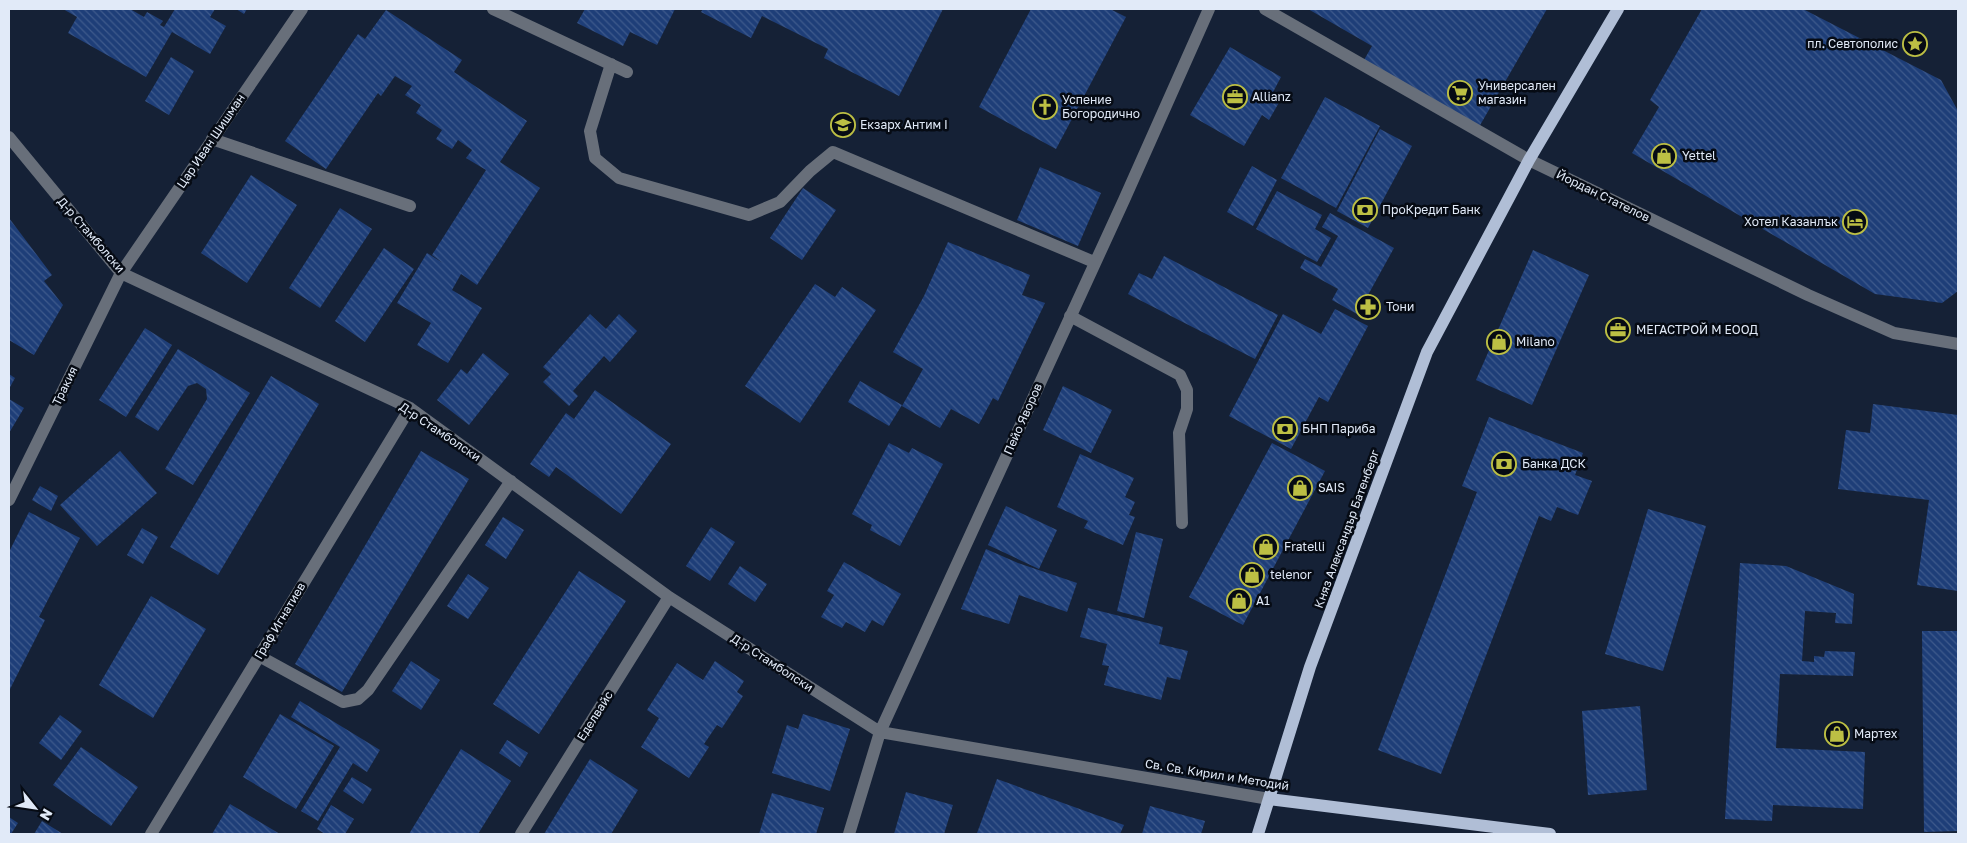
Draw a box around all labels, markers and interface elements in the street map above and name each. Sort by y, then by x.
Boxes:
place icon: пл. Севтополис [1902,31,1928,57]
place label: пл. Севтополис [1807,36,1898,51]
place label: Универсален магазин [1478,78,1556,107]
supermarket icon: Универсален магазин [1447,80,1473,106]
office icon: Allianz [1222,84,1248,110]
place label: Allianz [1252,89,1291,104]
street label: Цар Иван Шишман [173,91,248,191]
place label: Успение Богородично [1062,92,1140,121]
church icon: Успение Богородично [1032,94,1058,120]
school or university icon: Екзарх Антим I [830,112,856,138]
place label: Екзарх Антим I [860,117,948,132]
shop icon: Yettel [1651,143,1677,169]
place label: Yettel [1682,148,1716,163]
street label: Йордан Стателов [1554,166,1653,225]
street label: Д-р Стамболски [55,194,128,275]
bank icon: ПроКредит Банк [1352,197,1378,223]
place label: ПроКредит Банк [1382,202,1481,217]
hotel icon: Хотел Казанлък [1842,209,1868,235]
place label: Хотел Казанлък [1744,214,1838,229]
pharmacy icon: Тони [1355,294,1381,320]
place label: Тони [1386,299,1414,314]
office icon: МЕГАСТРОЙ М ЕООД [1605,317,1631,343]
place label: МЕГАСТРОЙ М ЕООД [1636,322,1758,337]
shop icon: Milano [1486,329,1512,355]
place label: Milano [1516,334,1555,349]
street label: Тракия [49,364,80,408]
street label: Пейо Яворов [1000,380,1045,457]
street label: Д-р Стамболски [397,399,484,464]
bank icon: БНП Париба [1272,416,1298,442]
place label: БНП Париба [1302,421,1376,436]
street label: Княз Александър Батенберг [1311,447,1382,610]
bank icon: Банка ДСК [1491,451,1517,477]
place label: Банка ДСК [1522,456,1586,471]
shop icon: SAIS [1287,475,1313,501]
place label: SAIS [1318,480,1345,495]
shop icon: Fratelli [1253,534,1279,560]
place label: Fratelli [1284,539,1325,554]
shop icon: telenor [1239,562,1265,588]
place label: telenor [1270,567,1312,582]
street label: Граф Игнатиев [251,579,309,662]
shop icon: A1 [1226,588,1252,614]
place label: A1 [1256,593,1270,608]
street label: Д-р Стамболски [728,630,816,695]
street label: Еделвайс [573,688,616,743]
shop icon: Мартех [1824,721,1850,747]
place label: Мартех [1854,726,1898,741]
street label: Св. Св. Кирил и Методий [1144,756,1290,793]
north arrow [10,783,60,833]
text: N [37,806,57,824]

